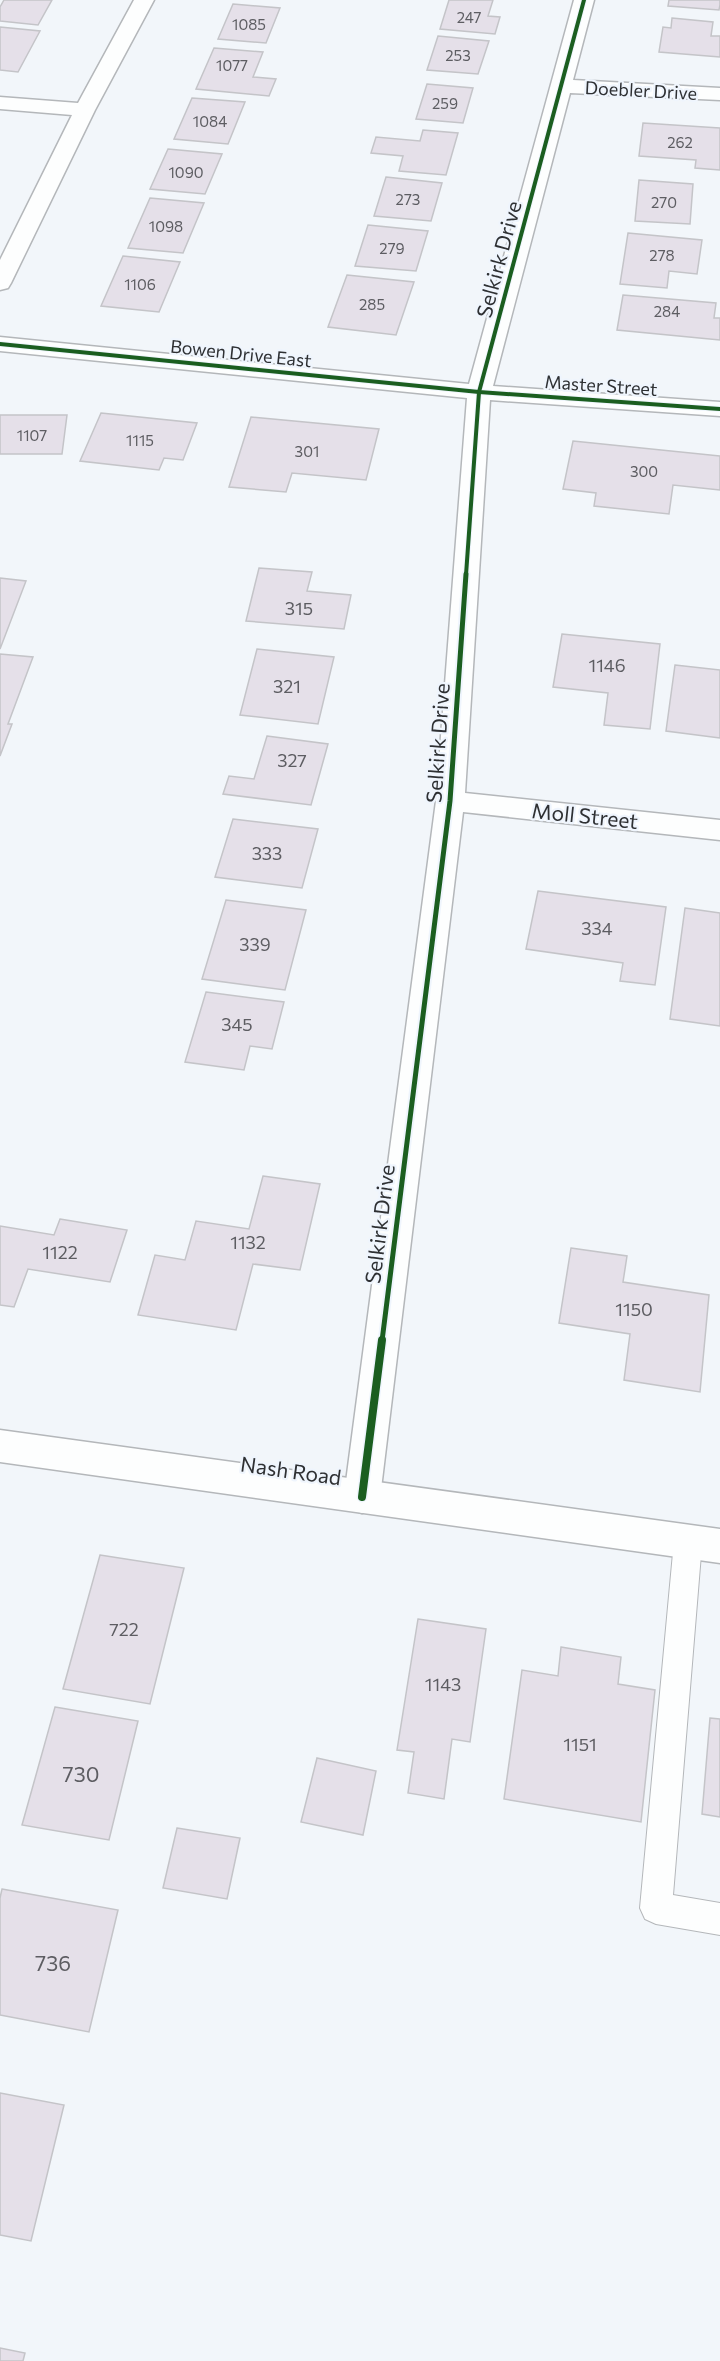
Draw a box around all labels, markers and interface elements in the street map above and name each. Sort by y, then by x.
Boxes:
house number: 247 [457,8,481,26]
house number: 1085 [232,15,266,33]
house number: 253 [445,46,471,64]
house number: 1077 [216,56,248,74]
street label: Doebler Drive [584,76,698,104]
house number: 259 [432,94,458,112]
house number: 1084 [193,112,227,130]
house number: 262 [667,133,693,151]
house number: 1090 [168,163,204,181]
house number: 273 [396,190,420,208]
house number: 270 [651,193,677,211]
street label: Selkirk Drive [470,198,526,320]
house number: 1098 [149,217,183,235]
house number: 279 [379,239,405,257]
house number: 278 [649,246,675,264]
house number: 1106 [124,275,156,293]
house number: 285 [359,295,385,313]
house number: 284 [654,302,680,320]
street label: Bowen Drive East [169,335,313,371]
street label: Master Street [544,370,658,400]
house number: 1107 [17,426,47,444]
house number: 1115 [126,431,154,449]
house number: 301 [295,442,319,460]
house number: 300 [630,462,658,480]
house number: 315 [285,597,313,619]
house number: 1146 [588,654,626,676]
house number: 321 [273,675,301,697]
street label: Selkirk Drive [420,682,454,804]
house number: 327 [277,749,307,771]
street label: Moll Street [531,797,639,833]
house number: 333 [252,842,282,864]
house number: 334 [581,917,613,939]
house number: 339 [239,933,271,955]
house number: 345 [221,1013,253,1035]
street label: Selkirk Drive [359,1163,399,1285]
house number: 1132 [230,1231,266,1253]
house number: 1122 [42,1241,78,1263]
house number: 1150 [615,1298,653,1320]
street label: Nash Road [239,1451,343,1489]
house number: 722 [109,1618,139,1640]
house number: 1143 [425,1673,461,1695]
house number: 1151 [563,1733,597,1755]
house number: 730 [63,1761,99,1786]
house number: 736 [35,1950,71,1975]

